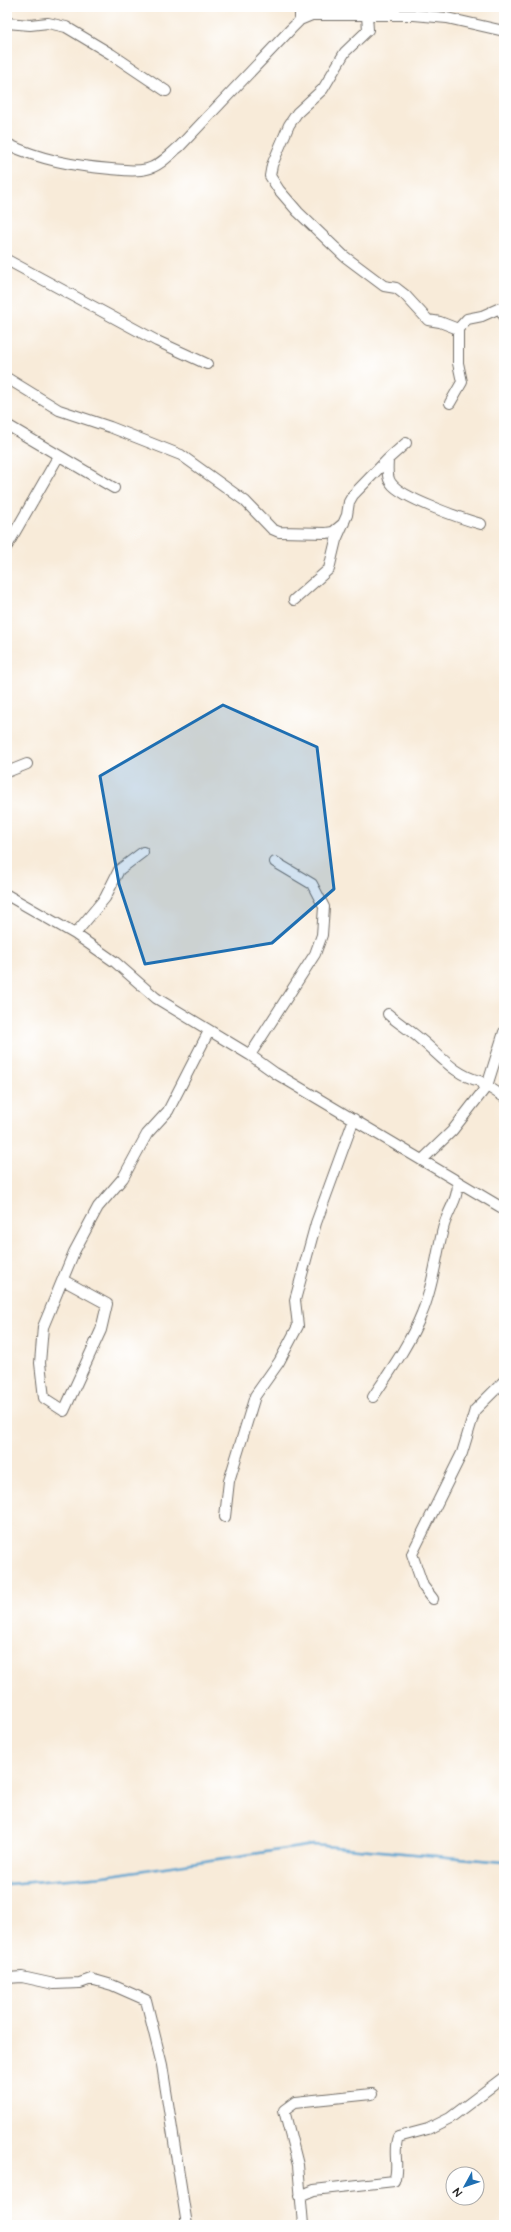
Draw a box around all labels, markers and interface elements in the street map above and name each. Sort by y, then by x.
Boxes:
north arrow [445,2166,485,2206]
text: N [450,2185,466,2200]

